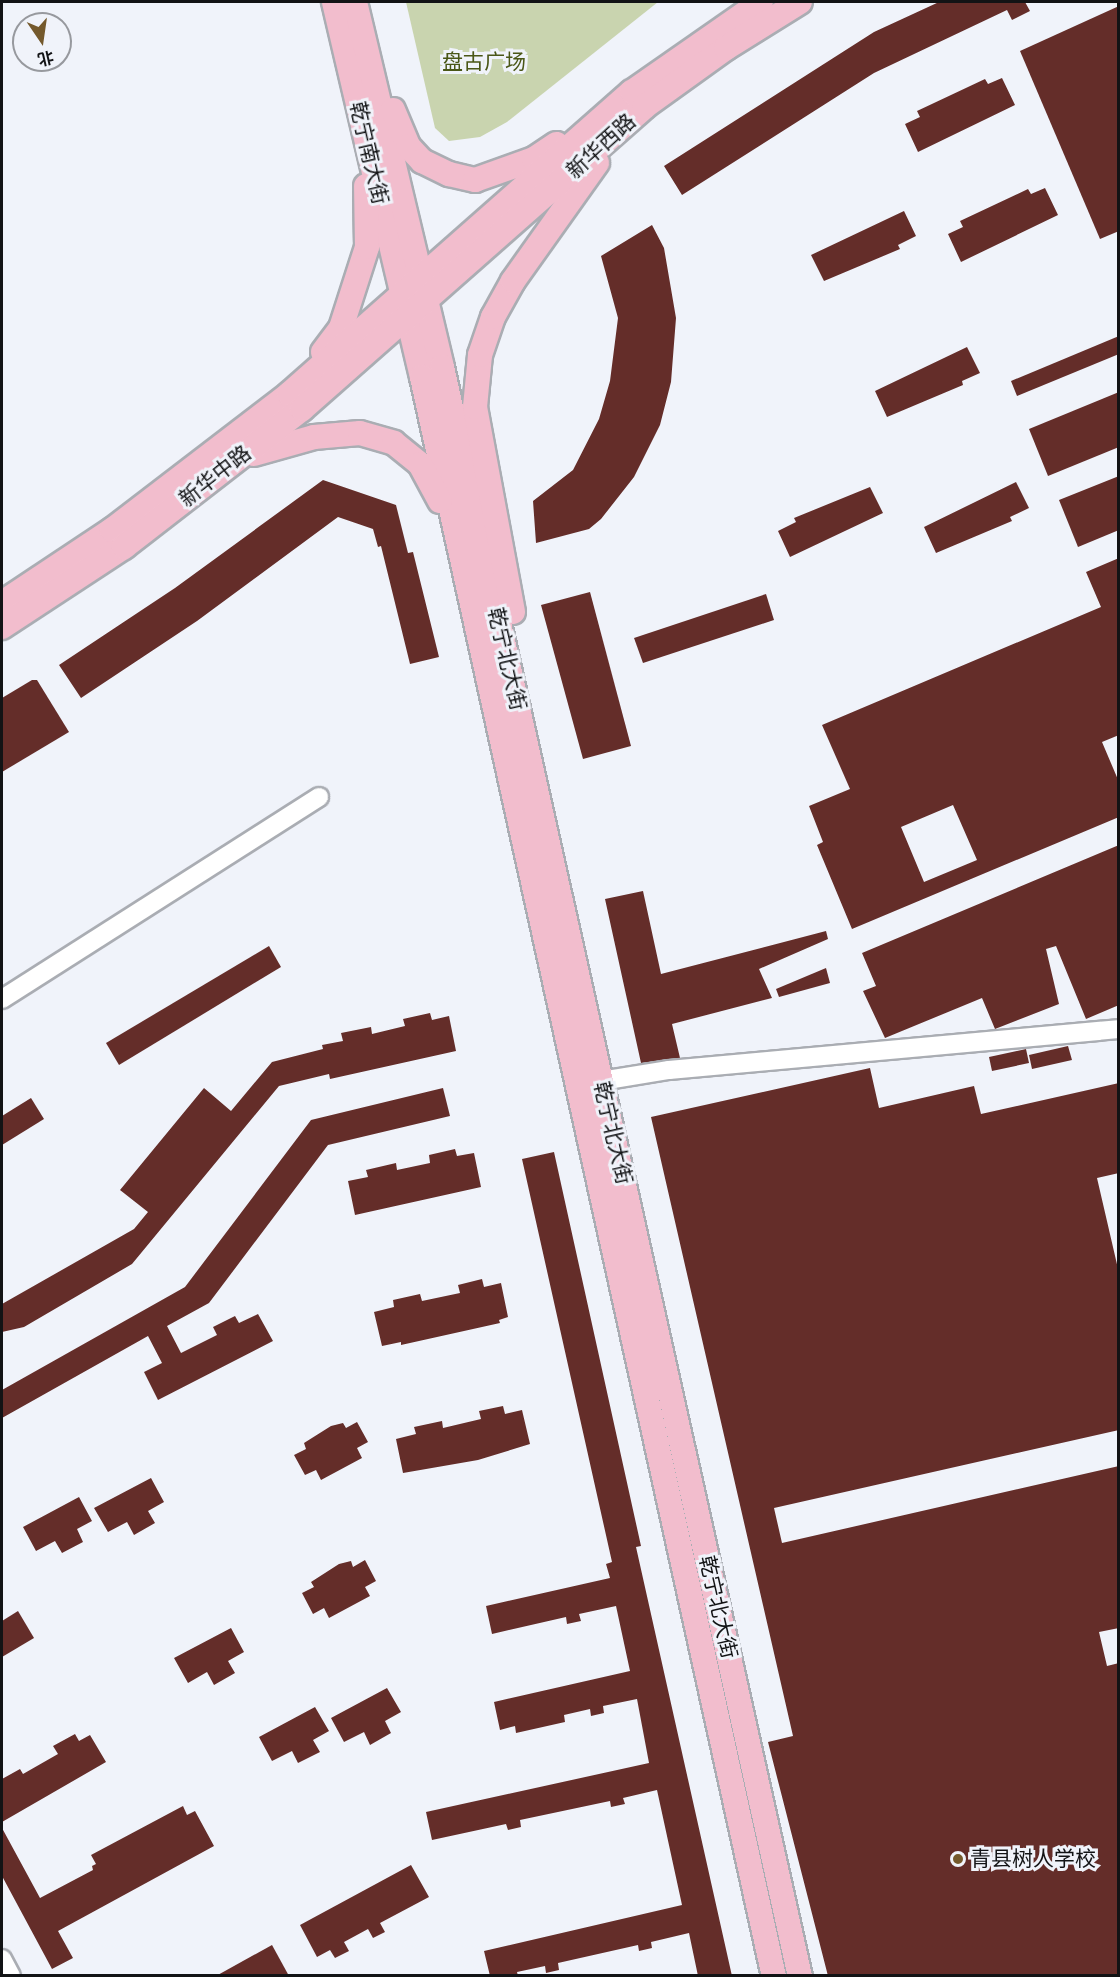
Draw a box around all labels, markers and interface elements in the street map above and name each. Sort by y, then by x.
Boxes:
north arrow [12,12,72,72]
text: 北 [36,47,56,69]
park label: 盘古广场 [442,49,526,75]
street label: 乾宁南大街 [345,99,393,207]
street label: 新华西路 [561,109,641,183]
street label: 新华中路 [174,440,256,512]
street label: 乾宁北大街 [483,605,531,713]
street label: 乾宁北大街 [589,1079,637,1187]
street label: 乾宁北大街 [694,1553,742,1661]
place label: 青县树人学校 [970,1846,1096,1872]
marker: 青县树人学校 [951,1852,965,1866]

